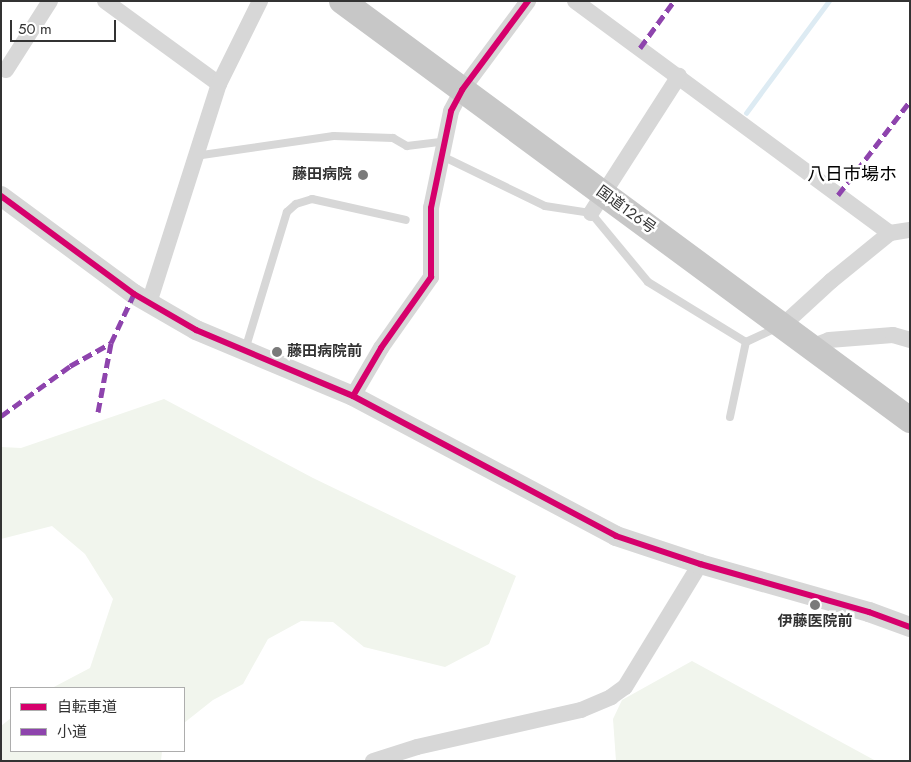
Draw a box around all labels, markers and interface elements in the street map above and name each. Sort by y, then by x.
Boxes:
scale bar [12,10,119,42]
text: 50 m [18,18,52,40]
district label: 八日市場ホ [807,163,897,185]
place label: 藤田病院 [292,166,352,184]
marker: 藤田病院 [356,168,370,182]
street label: 国道126号 [593,182,659,238]
place label: 藤田病院前 [287,343,362,361]
marker: 藤田病院前 [271,346,283,358]
marker: 伊藤医院前 [809,599,821,611]
place label: 伊藤医院前 [778,613,852,631]
legend [10,687,185,752]
text: 自転車道 [57,696,117,718]
text: 小道 [57,721,87,743]

